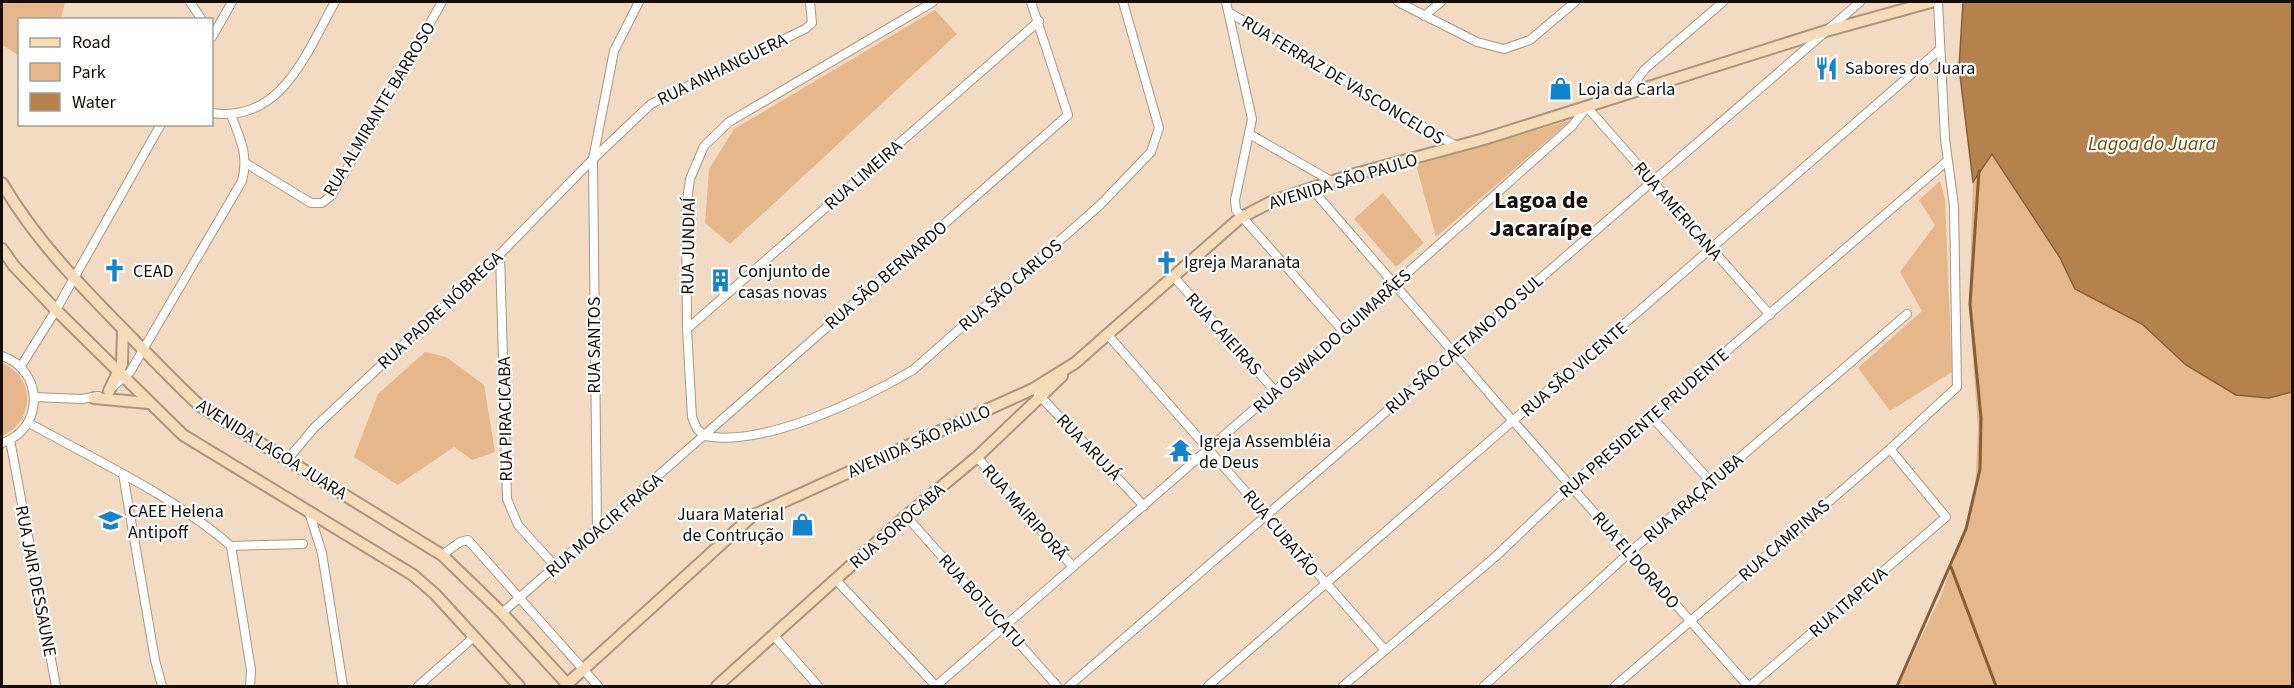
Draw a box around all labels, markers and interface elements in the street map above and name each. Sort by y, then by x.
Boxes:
street label: RUA FERRAZ DE VASCONCELOS [1237,10,1449,151]
street label: RUA ALMIRANTE BARROSO [317,17,442,201]
legend [18,18,213,126]
street label: RUA ANHANGUERA [653,27,792,112]
text: Road [72,30,111,55]
restaurant icon: Sabores do Juara [1814,55,1840,81]
place label: Sabores do Juara [1845,56,1975,81]
text: Park [72,60,106,85]
shop icon: Loja da Carla [1547,76,1573,102]
place label: Loja da Carla [1578,77,1675,102]
text: Water [72,90,116,115]
water label: Lagoa do Juara [2088,130,2216,158]
street label: RUA LIMEIRA [819,134,908,216]
street label: AVENIDA SÃO PAULO [1266,147,1421,216]
street label: RUA AMERICANA [1628,156,1728,266]
district label: Lagoa de Jacaraípe [1490,183,1592,246]
street label: RUA JUNDIAÍ [675,196,702,295]
street label: RUA SÃO BERNARDO [820,215,953,336]
street label: RUA SÃO CARLOS [953,233,1068,337]
street label: RUA PADRE NÓBREGA [372,245,509,375]
church icon: Igreja Maranata [1153,249,1179,275]
place label: Igreja Maranata [1184,250,1300,275]
church icon: CEAD [102,258,128,284]
place label: CEAD [133,259,174,284]
place label: Conjunto de casas novas [738,259,830,305]
street label: RUA OSWALDO GUIMARÃES [1248,263,1417,419]
building icon: Conjunto de casas novas [707,268,733,294]
street label: RUA SÃO CAETANO DO SUL [1380,269,1549,420]
street label: RUA CAIEIRAS [1180,288,1268,381]
street label: RUA SANTOS [582,297,607,393]
street label: RUA SÃO VICENTE [1515,316,1633,423]
street label: RUA PRESIDENTE PRUDENTE [1554,343,1735,504]
street label: RUA PIRACICABA [492,356,519,482]
street label: AVENIDA LAGOA JUARA [192,393,352,506]
street label: AVENIDA SÃO PAULO [844,399,995,484]
street label: RUA ARUJÁ [1050,408,1127,486]
place label: Igreja Assembléia de Deus [1199,429,1331,475]
temple icon: Igreja Assembléia de Deus [1168,438,1194,464]
street label: RUA ARAÇATUBA [1638,448,1749,549]
street label: RUA MAIRIPORÃ [976,459,1073,566]
street label: RUA MOACIR FRAGA [540,467,668,583]
street label: RUA SOROCABA [844,478,951,575]
street label: RUA CUBATÃO [1237,485,1324,582]
street label: RUA CAMPINAS [1733,494,1836,587]
place label: CAEE Helena Antipoff [128,499,224,545]
place label: Juara Material de Contrução [677,502,784,548]
street label: RUA JAIR DESSAUNE [9,503,62,659]
street label: RUA EL'DORADO [1586,506,1685,615]
school or university icon: CAEE Helena Antipoff [97,508,123,534]
shop icon: Juara Material de Contrução [789,511,815,537]
street label: RUA BOTUCATU [933,549,1031,654]
street label: RUA ITAPEVA [1804,561,1893,644]

